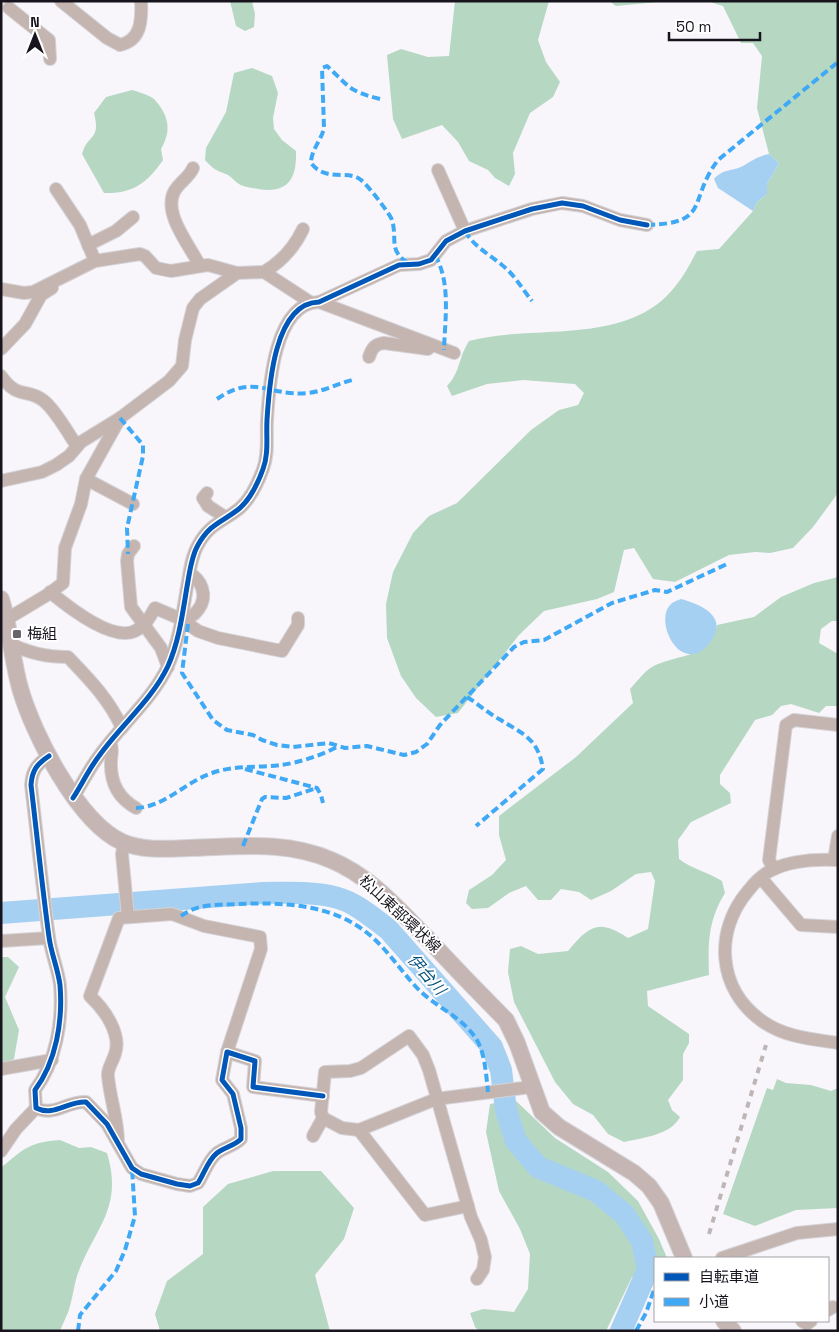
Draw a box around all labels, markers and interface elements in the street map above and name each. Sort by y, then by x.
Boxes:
north arrow [10,10,60,60]
scale bar [669,10,760,42]
text: N [30,13,40,31]
text: 50 m [676,17,711,36]
place label: 梅組 [27,624,57,643]
marker: 梅組 [11,628,23,640]
street label: 松山東部環状線 [355,871,445,956]
water label: 伊台川 [403,949,452,1001]
legend [654,1257,829,1322]
text: 自転車道 [699,1267,759,1286]
text: 小道 [699,1292,729,1311]

